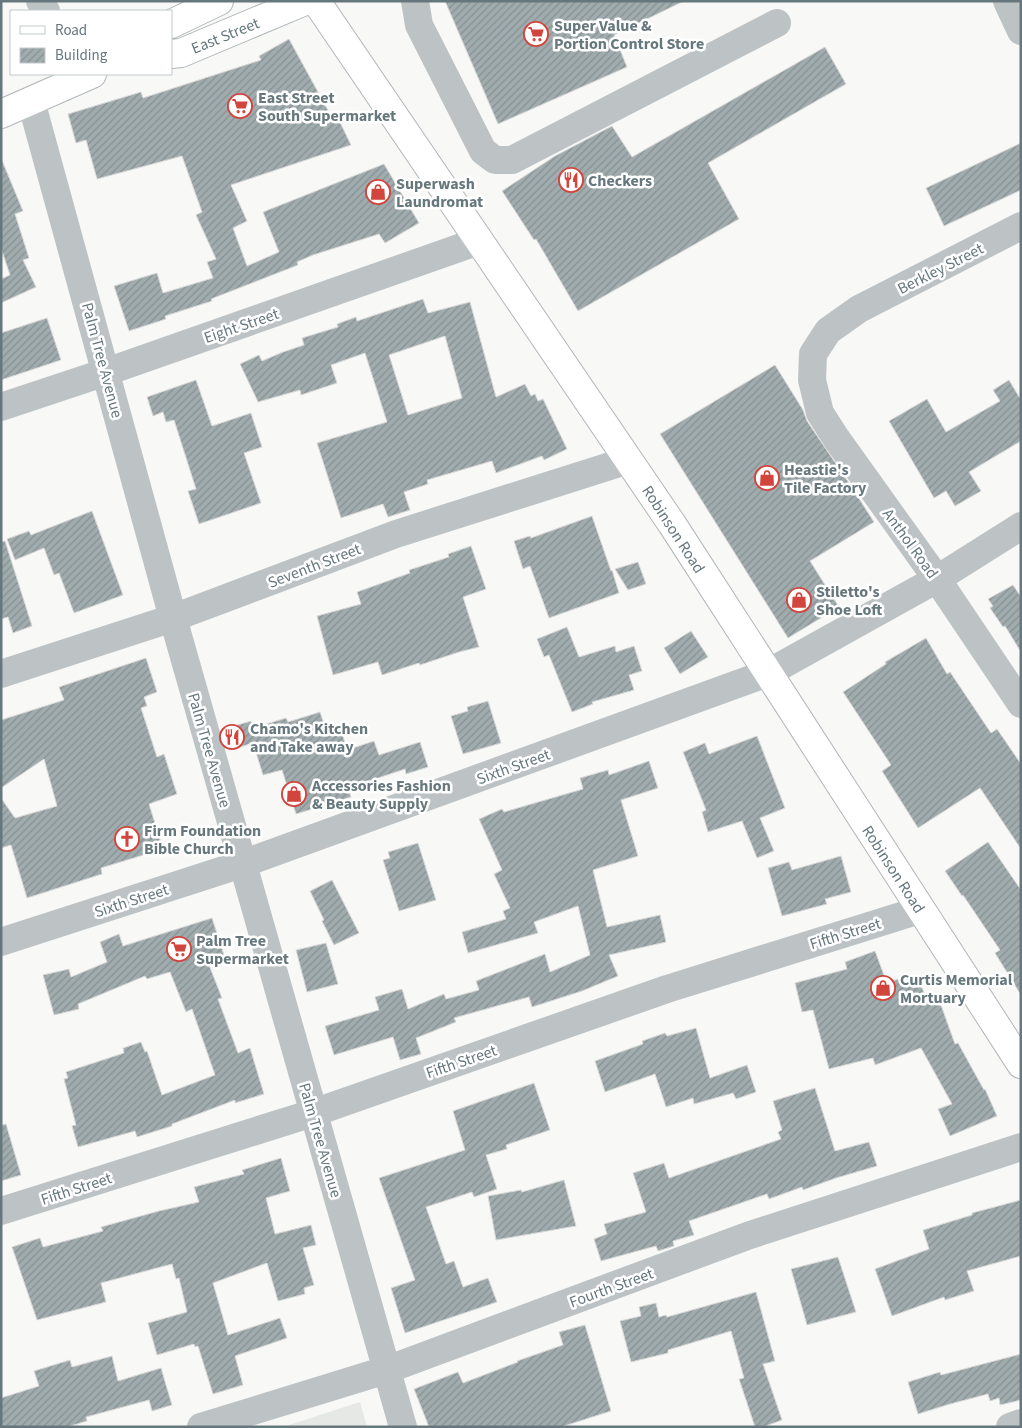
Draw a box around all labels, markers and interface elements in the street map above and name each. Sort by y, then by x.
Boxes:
legend [10,10,172,75]
street label: East Street [188,12,263,60]
place label: Super Value & Portion Control Store [554,15,704,55]
text: Road [55,20,87,41]
supermarket icon: Super Value & Portion Control Store [523,21,549,47]
text: Building [55,45,108,66]
place label: East Street South Supermarket [258,87,396,127]
supermarket icon: East Street South Supermarket [227,93,253,119]
restaurant icon: Checkers [558,167,584,193]
place label: Checkers [588,170,652,192]
place label: Superwash Laundromat [396,173,483,213]
shop icon: Superwash Laundromat [365,179,391,205]
street label: Berkley Street [894,238,988,300]
street label: Palm Tree Avenue [76,300,128,420]
street label: Eight Street [201,303,282,349]
place label: Heastie's Tile Factory [784,459,867,499]
shop icon: Heastie's Tile Factory [754,465,780,491]
street label: Robinson Road [636,481,710,578]
street label: Anthol Road [877,504,943,583]
street label: Seventh Street [265,538,365,594]
place label: Stiletto's Shoe Loft [816,581,882,621]
shop icon: Stiletto's Shoe Loft [786,587,812,613]
street label: Palm Tree Avenue [182,690,236,810]
place label: Chamo's Kitchen and Take away [250,718,368,758]
restaurant icon: Chamo's Kitchen and Take away [219,724,245,750]
street label: Sixth Street [474,743,554,790]
place label: Accessories Fashion & Beauty Supply [311,775,451,815]
shop icon: Accessories Fashion & Beauty Supply [281,781,307,807]
place label: Firm Foundation Bible Church [144,820,261,860]
street label: Robinson Road [856,821,930,918]
church icon: Firm Foundation Bible Church [114,826,140,852]
street label: Sixth Street [91,878,172,923]
street label: Fifth Street [807,913,884,955]
place label: Palm Tree Supermarket [196,930,289,970]
supermarket icon: Palm Tree Supermarket [166,936,192,962]
place label: Curtis Memorial Mortuary [900,969,1013,1009]
shop icon: Curtis Memorial Mortuary [870,975,896,1001]
street label: Fifth Street [423,1039,500,1084]
street label: Palm Tree Avenue [293,1080,347,1200]
street label: Fifth Street [38,1167,115,1211]
street label: Fourth Street [566,1262,657,1313]

